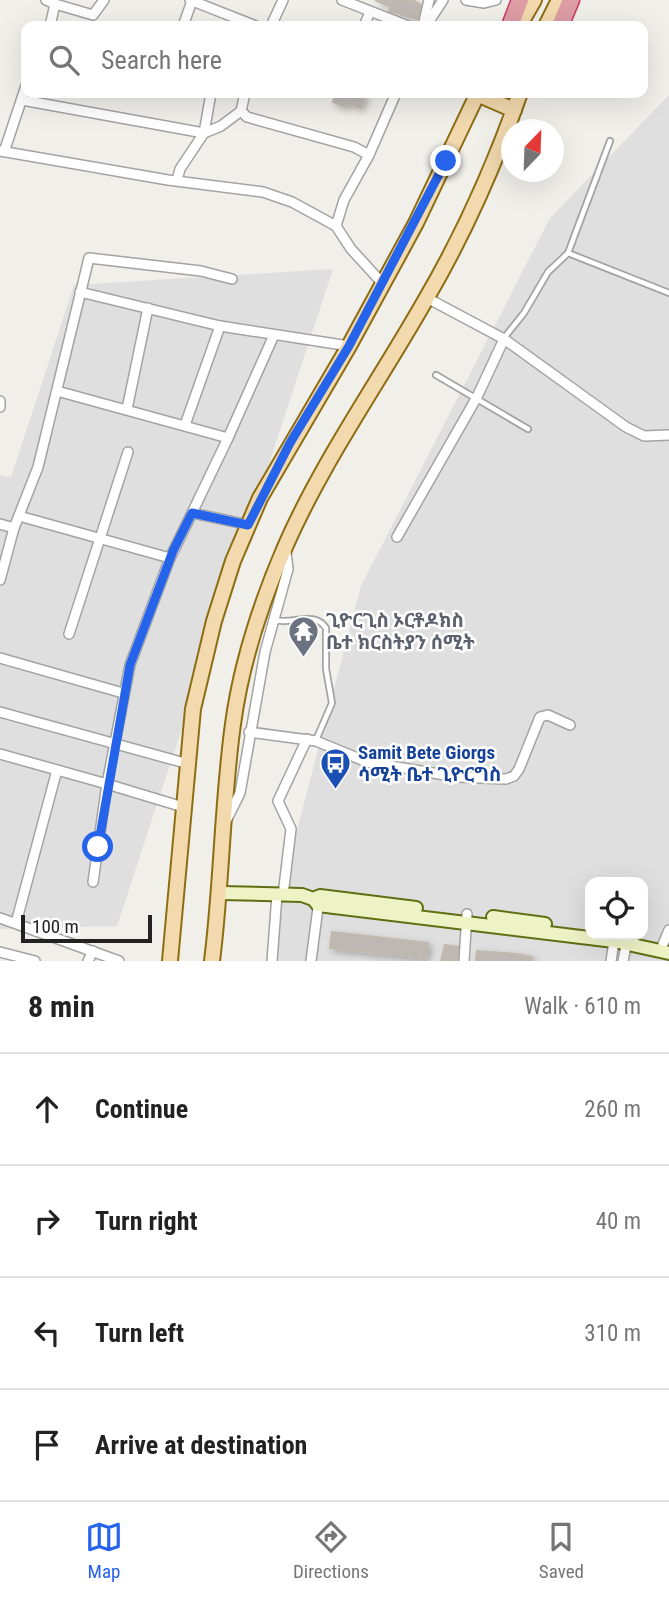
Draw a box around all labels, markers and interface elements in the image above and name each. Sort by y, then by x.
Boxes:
search box [21,21,648,98]
icon: search [45,41,83,79]
text: Search here [101,45,222,75]
north arrow [501,119,564,182]
route end [430,145,461,176]
place label: ጊዮርጊስ ኦርቶዶክስ ቤተ ክርስትያን ሰሚት [326,609,475,654]
temple icon: ጊዮርጊስ ኦርቶዶክስ ቤተ ክርስትያን ሰሚት [286,614,320,658]
place label: Samit Bete Giorgs ሳሚት ቤተ ጊዮርግስ [358,741,501,786]
bus stop icon: Samit Bete Giorgs ሳሚት ቤተ ጊዮርግስ [318,746,352,790]
route start [82,831,113,862]
map controls [585,877,648,940]
button: locate [585,877,648,940]
scale bar [21,912,152,944]
text: 100 m [32,915,79,938]
text: 8 min [28,989,95,1024]
text: Walk · 610 m [524,993,641,1020]
icon: ahead [28,1090,66,1128]
text: Continue [95,1094,188,1124]
text: 260 m [584,1096,641,1123]
icon: right [28,1202,66,1240]
text: Turn right [95,1206,197,1236]
text: 40 m [596,1208,641,1235]
icon: left [28,1314,66,1352]
text: Turn left [95,1318,184,1348]
text: 310 m [584,1320,641,1347]
icon: arrive [28,1426,66,1464]
text: Arrive at destination [95,1430,307,1460]
tab: Map [85,1518,123,1583]
tab: Directions [293,1518,369,1583]
tab: Saved [539,1518,584,1583]

